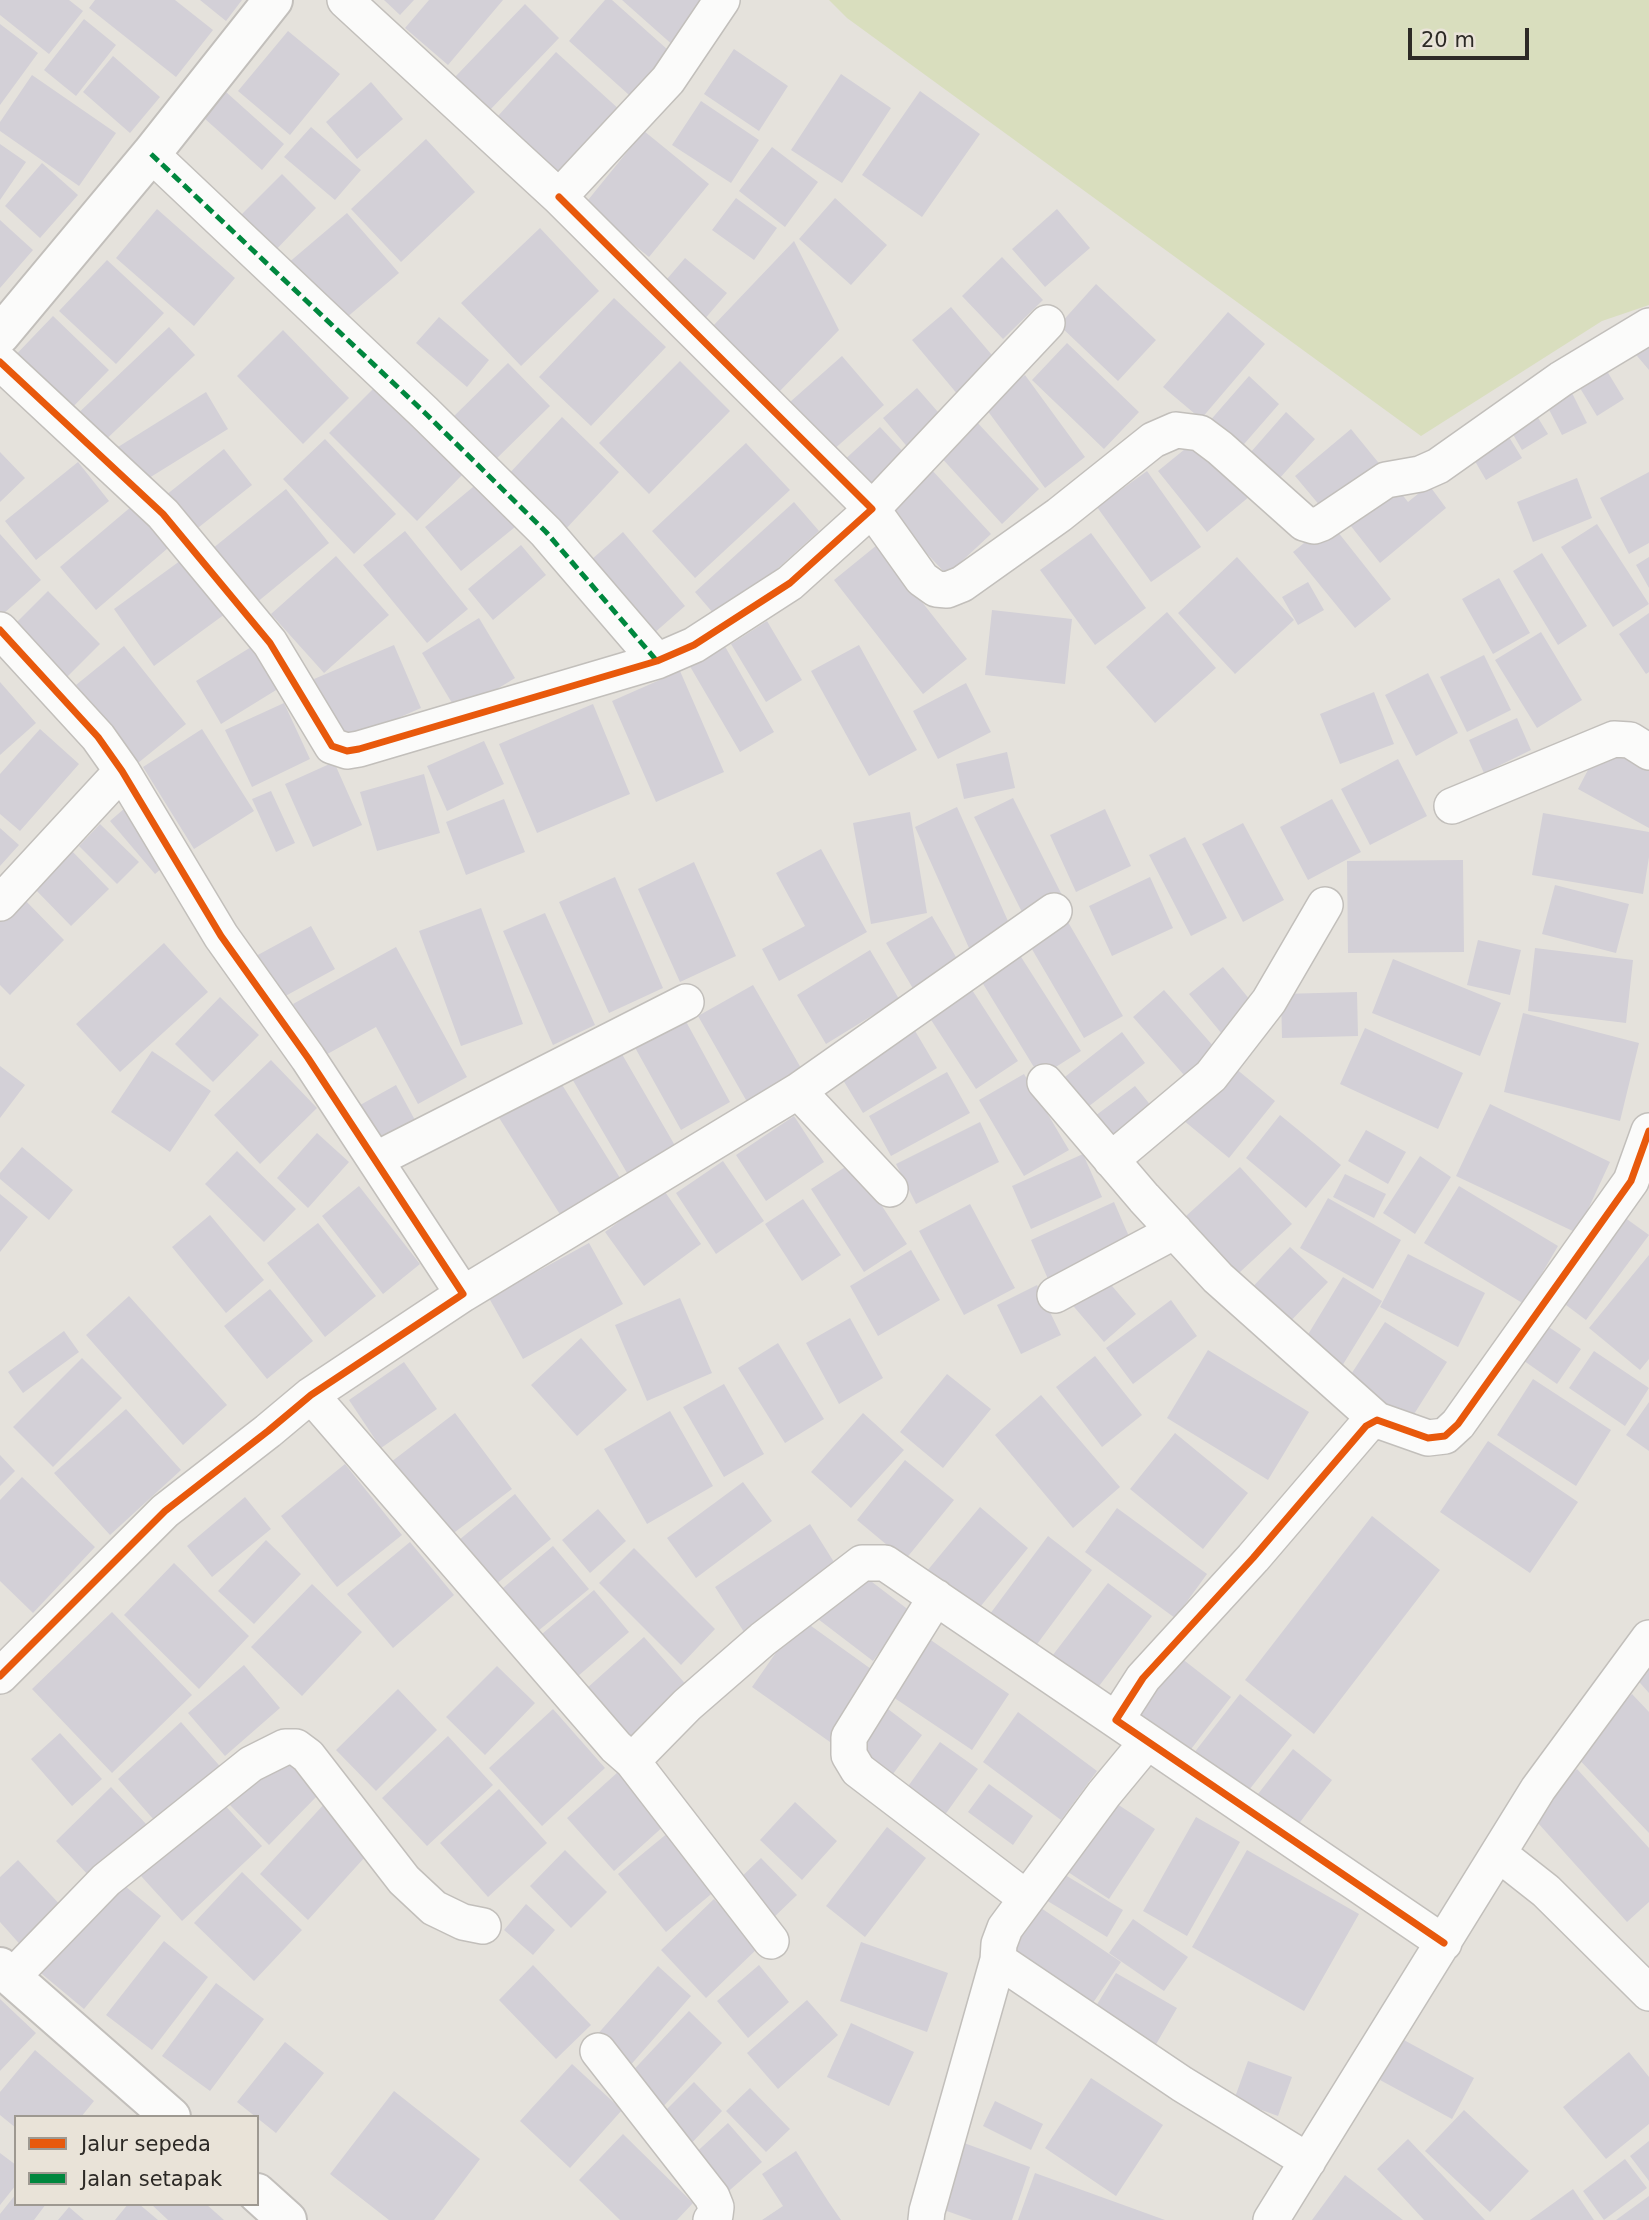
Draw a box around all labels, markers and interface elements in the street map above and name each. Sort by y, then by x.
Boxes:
scale bar [1411,14,1532,58]
text: 20 m [1421,28,1475,52]
legend [14,2115,259,2206]
text: Jalur sepeda [81,2132,211,2156]
text: Jalan setapak [81,2167,222,2191]

